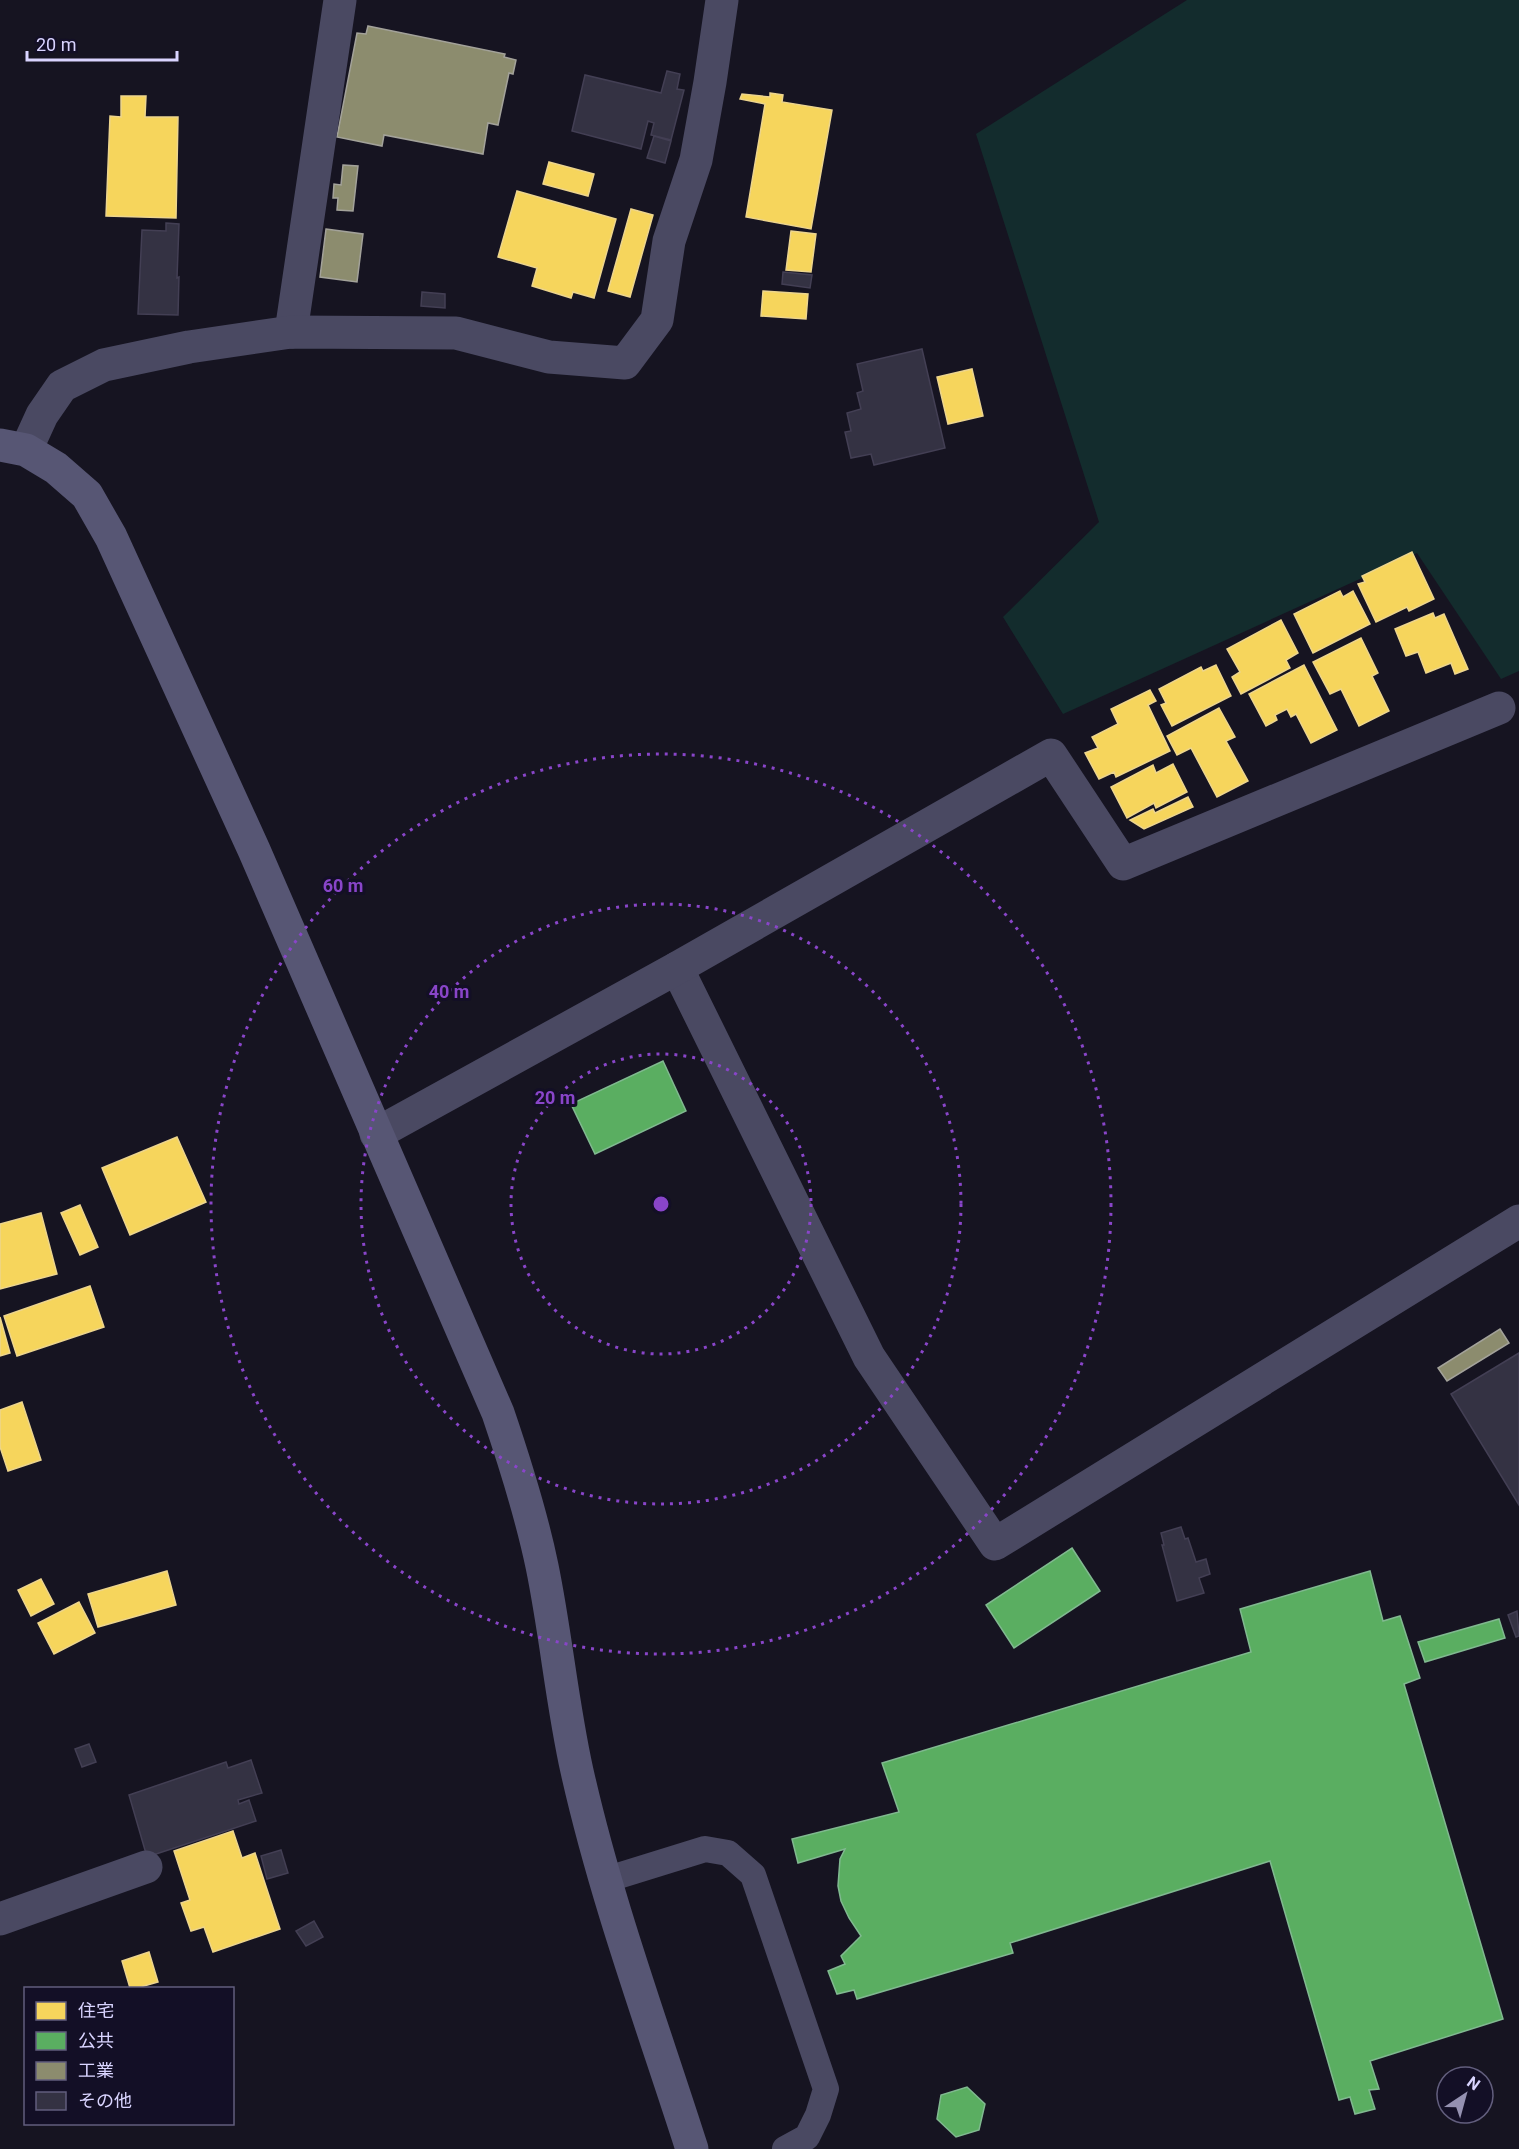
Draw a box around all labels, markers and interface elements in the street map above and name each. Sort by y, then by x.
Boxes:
scale bar [27,24,177,62]
text: 20 m [36,34,76,55]
text: 60 m [323,875,363,896]
text: 40 m [429,981,469,1002]
text: 20 m [535,1087,575,1108]
centre of rings [651,1194,671,1214]
legend [24,1987,234,2125]
text: 住宅 [78,2000,114,2021]
text: 公共 [78,2030,114,2051]
text: 工業 [78,2060,114,2081]
north arrow [1435,2065,1495,2125]
text: N [1463,2072,1484,2094]
text: その他 [78,2090,132,2111]

